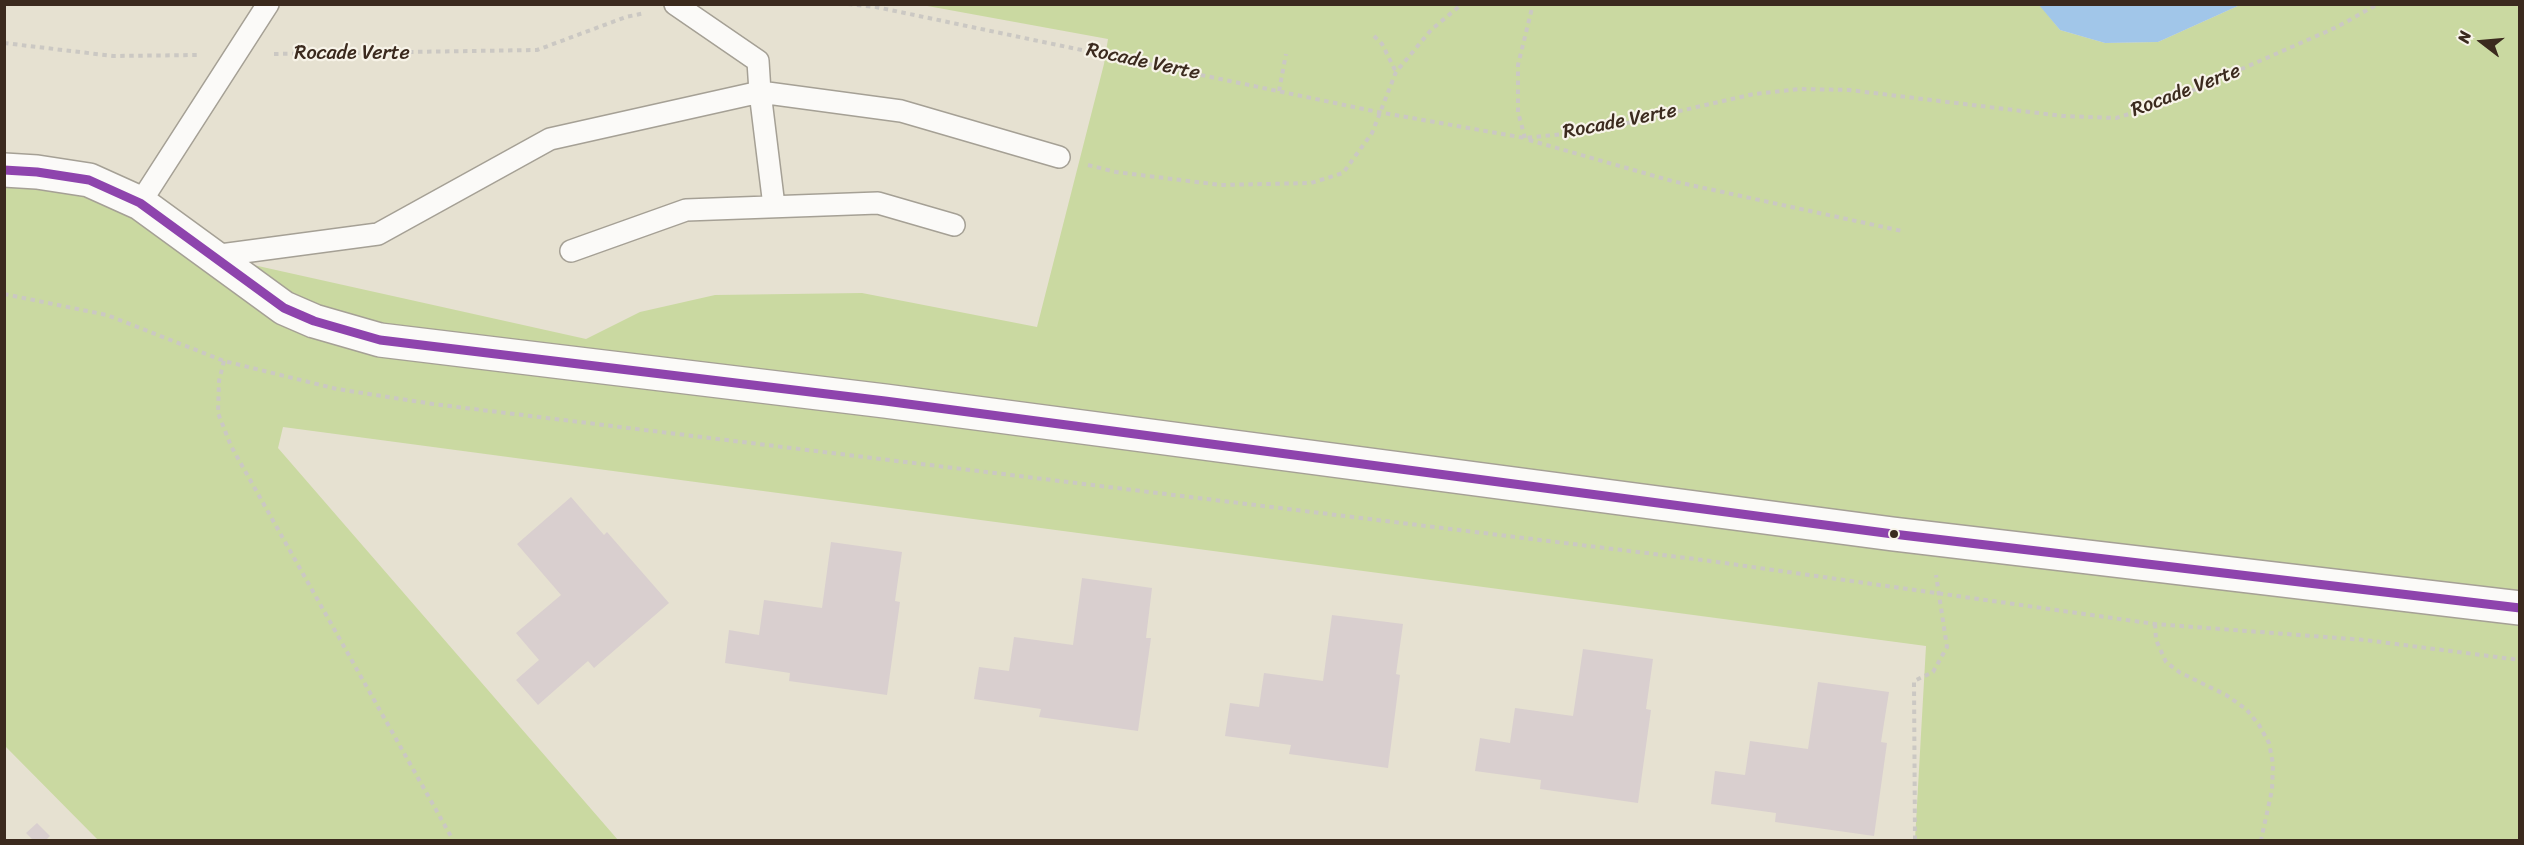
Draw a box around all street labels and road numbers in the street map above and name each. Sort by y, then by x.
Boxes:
street label: Rocade Verte [1084,38,1202,86]
street label: Rocade Verte [294,42,410,66]
street label: Rocade Verte [2128,59,2244,123]
street label: Rocade Verte [1561,99,1679,145]

